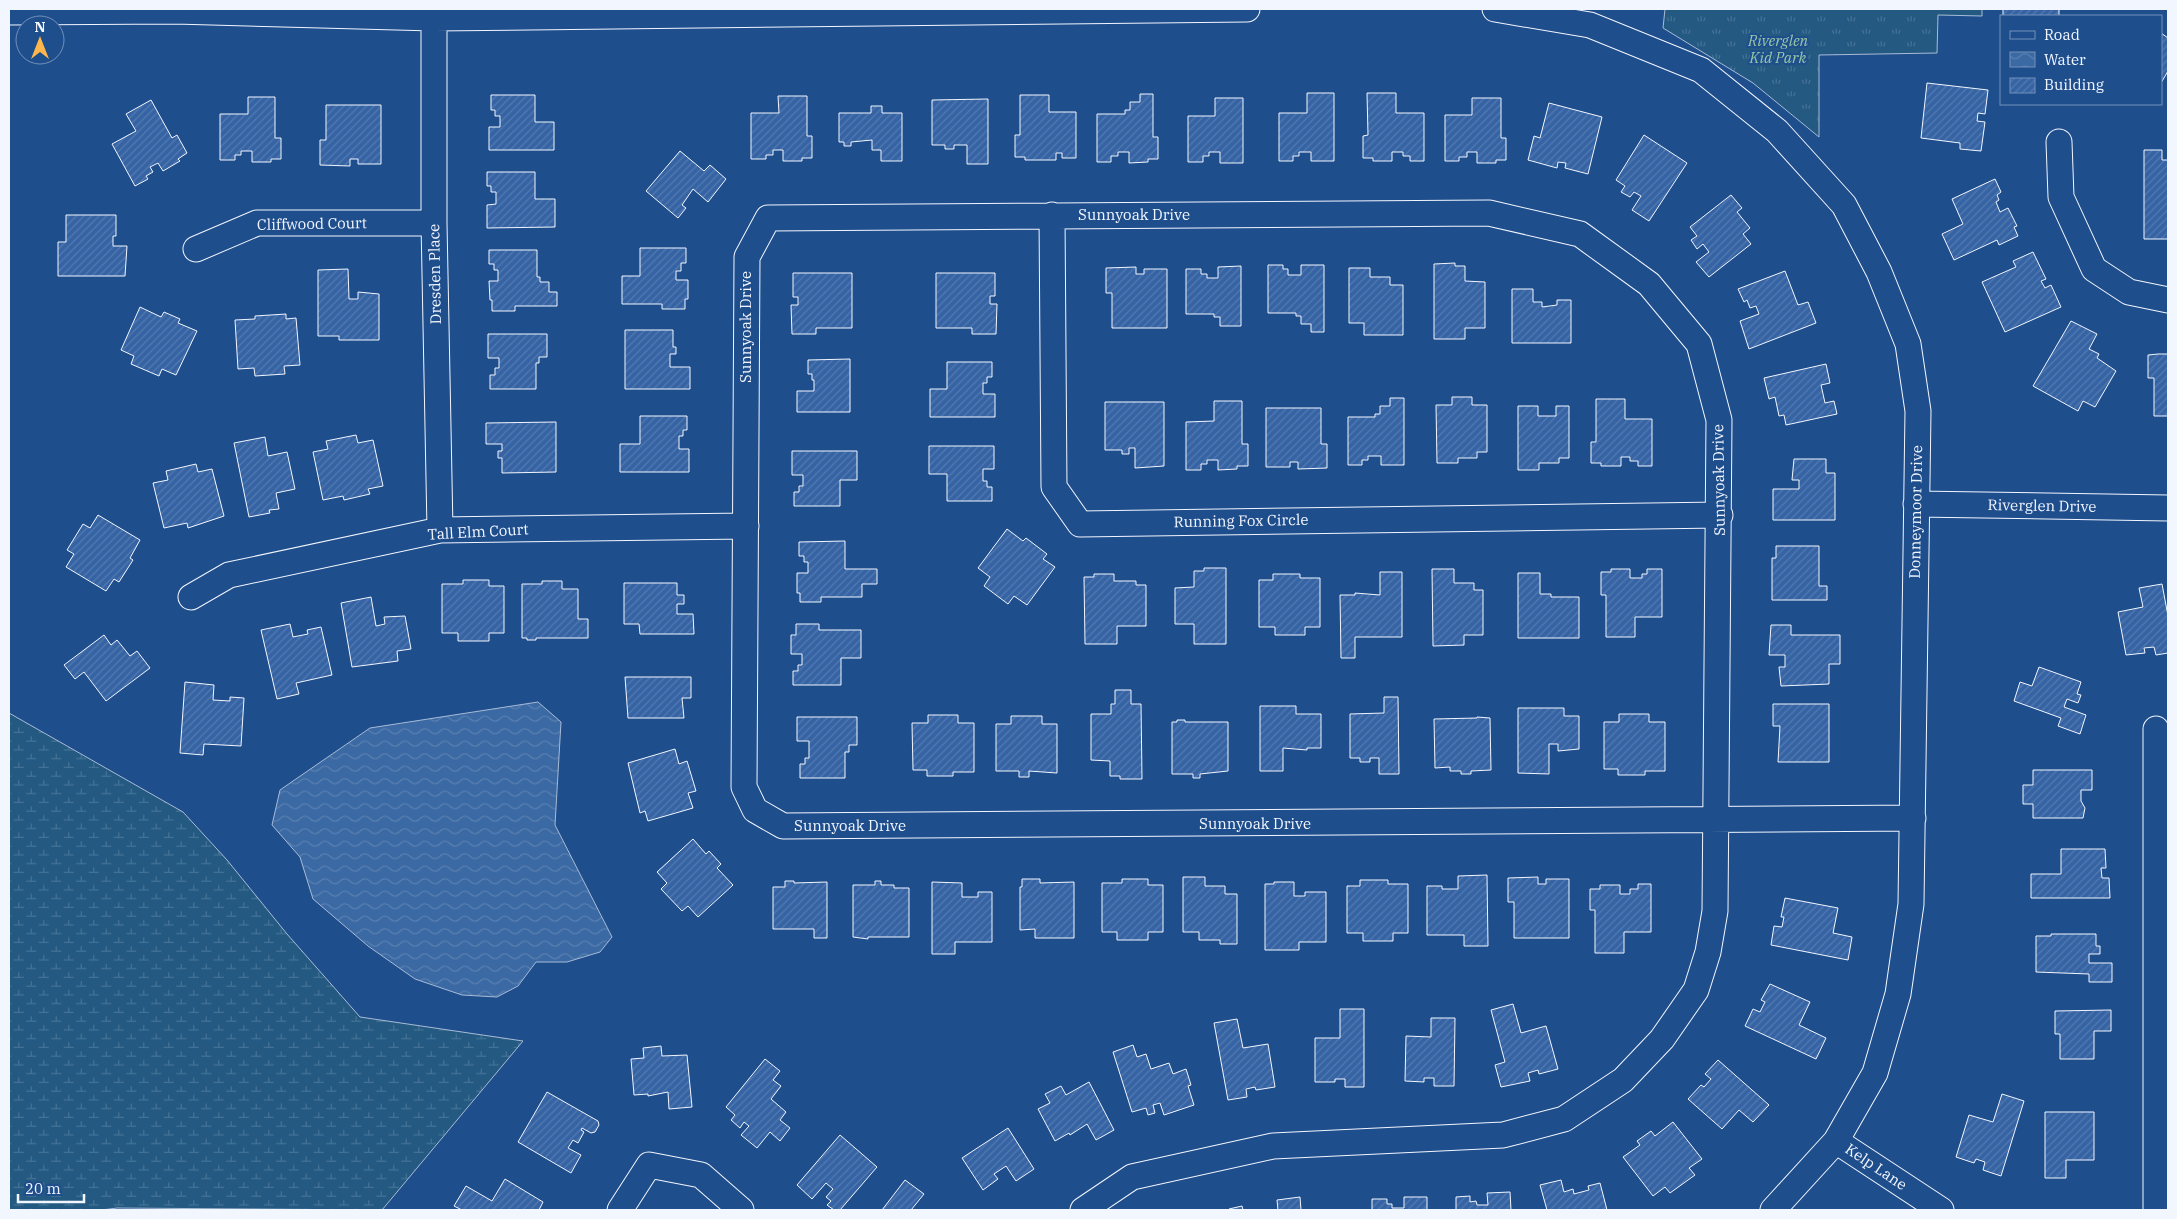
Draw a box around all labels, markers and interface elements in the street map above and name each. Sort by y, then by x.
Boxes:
north arrow [15,15,65,65]
legend [2000,15,2162,105]
text: N [34,18,46,36]
text: Road [2044,25,2080,44]
park label: Riverglen Kid Park [1747,31,1809,67]
text: Water [2044,50,2086,69]
text: Building [2044,75,2104,94]
street label: Sunnyoak Drive [1078,205,1190,224]
street label: Cliffwood Court [257,213,367,234]
street label: Dresden Place [424,224,445,324]
street label: Sunnyoak Drive [736,271,755,383]
street label: Sunnyoak Drive [1708,424,1729,536]
street label: Donneymoor Drive [1905,445,1926,579]
street label: Riverglen Drive [1987,495,2097,516]
street label: Running Fox Circle [1173,510,1308,531]
street label: Tall Elm Court [427,519,529,544]
street label: Sunnyoak Drive [1199,814,1311,833]
street label: Sunnyoak Drive [794,816,906,835]
street label: Kelp Lane [1842,1139,1911,1194]
scale bar [18,1172,84,1204]
text: 20 m [25,1179,61,1198]

